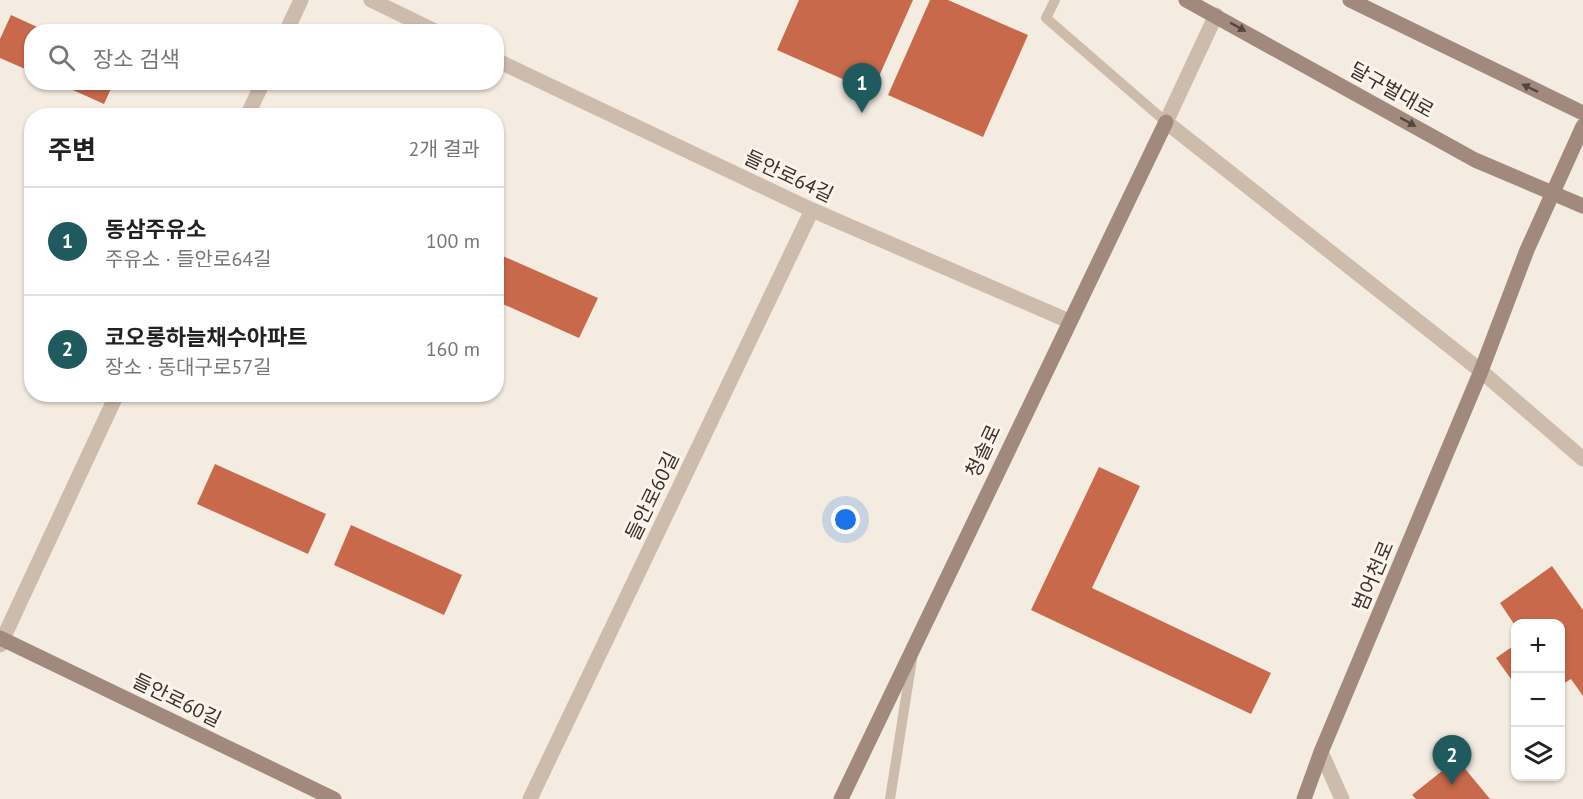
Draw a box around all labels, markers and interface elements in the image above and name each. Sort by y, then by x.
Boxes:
one-way arrow [1229,22,1246,32]
search box [24,24,504,90]
icon: search [45,41,78,74]
text: 장소 검색 [93,45,180,73]
street label: 달구벌대로 [1345,56,1439,124]
pin: 1 [842,63,882,113]
one-way arrow [1522,83,1539,92]
one-way arrow [1399,117,1416,127]
text: 주변 [48,133,96,166]
text: 2개 결과 [409,136,480,162]
street label: 들안로64길 [740,144,838,208]
text: 동삼주유소 [105,215,206,243]
text: 1 [62,228,73,254]
text: 100 m [426,228,480,254]
text: 주유소 · 들안로64길 [105,246,272,272]
text: 코오롱하늘채수아파트 [105,323,307,351]
text: 2 [62,336,73,362]
text: 160 m [426,336,480,362]
text: 장소 · 동대구로57길 [105,354,272,380]
street label: 청솔로 [960,420,1006,482]
street label: 들안로60길 [619,447,685,545]
your location [831,505,860,534]
street label: 범어천로 [1347,537,1399,615]
map controls [1511,619,1565,781]
button: + [1511,619,1565,673]
street label: 들안로60길 [128,667,226,733]
button: − [1511,673,1565,727]
button: layers [1511,727,1565,781]
pin: 2 [1432,736,1472,785]

